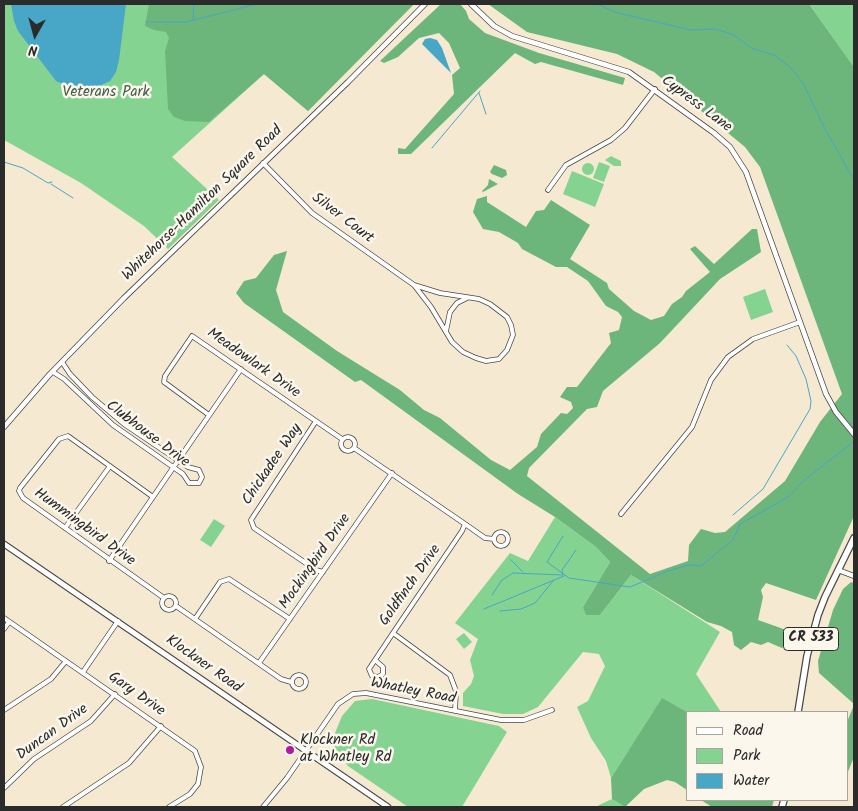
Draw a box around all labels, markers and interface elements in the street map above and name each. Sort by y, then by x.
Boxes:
north arrow [10,10,60,60]
text: N [27,38,39,61]
street label: Cypress Lane [657,73,735,137]
park label: Veterans Park [63,84,149,102]
street label: Whitehorse-Hamilton Square Road [119,123,287,285]
street label: Silver Court [307,190,377,248]
street label: Meadowlark Drive [203,325,303,403]
street label: Clubhouse Drive [102,398,192,472]
street label: Chickadee Way [239,421,307,509]
street label: Hummingbird Drive [30,485,138,571]
street label: Mockingbird Drive [276,511,356,613]
street label: Goldfinch Drive [376,542,446,630]
road number: CR 533 [784,628,838,650]
street label: Klockner Road [161,632,245,698]
street label: Gary Drive [104,669,168,721]
street label: Whatley Road [369,675,457,709]
street label: Duncan Drive [14,701,92,765]
legend [686,711,848,801]
text: Road [733,719,763,743]
place label: Klockner Rd at Whatley Rd [300,732,391,767]
marker: Klockner Rd at Whatley Rd [284,744,296,756]
text: Park [733,744,760,768]
text: Water [733,769,769,793]

